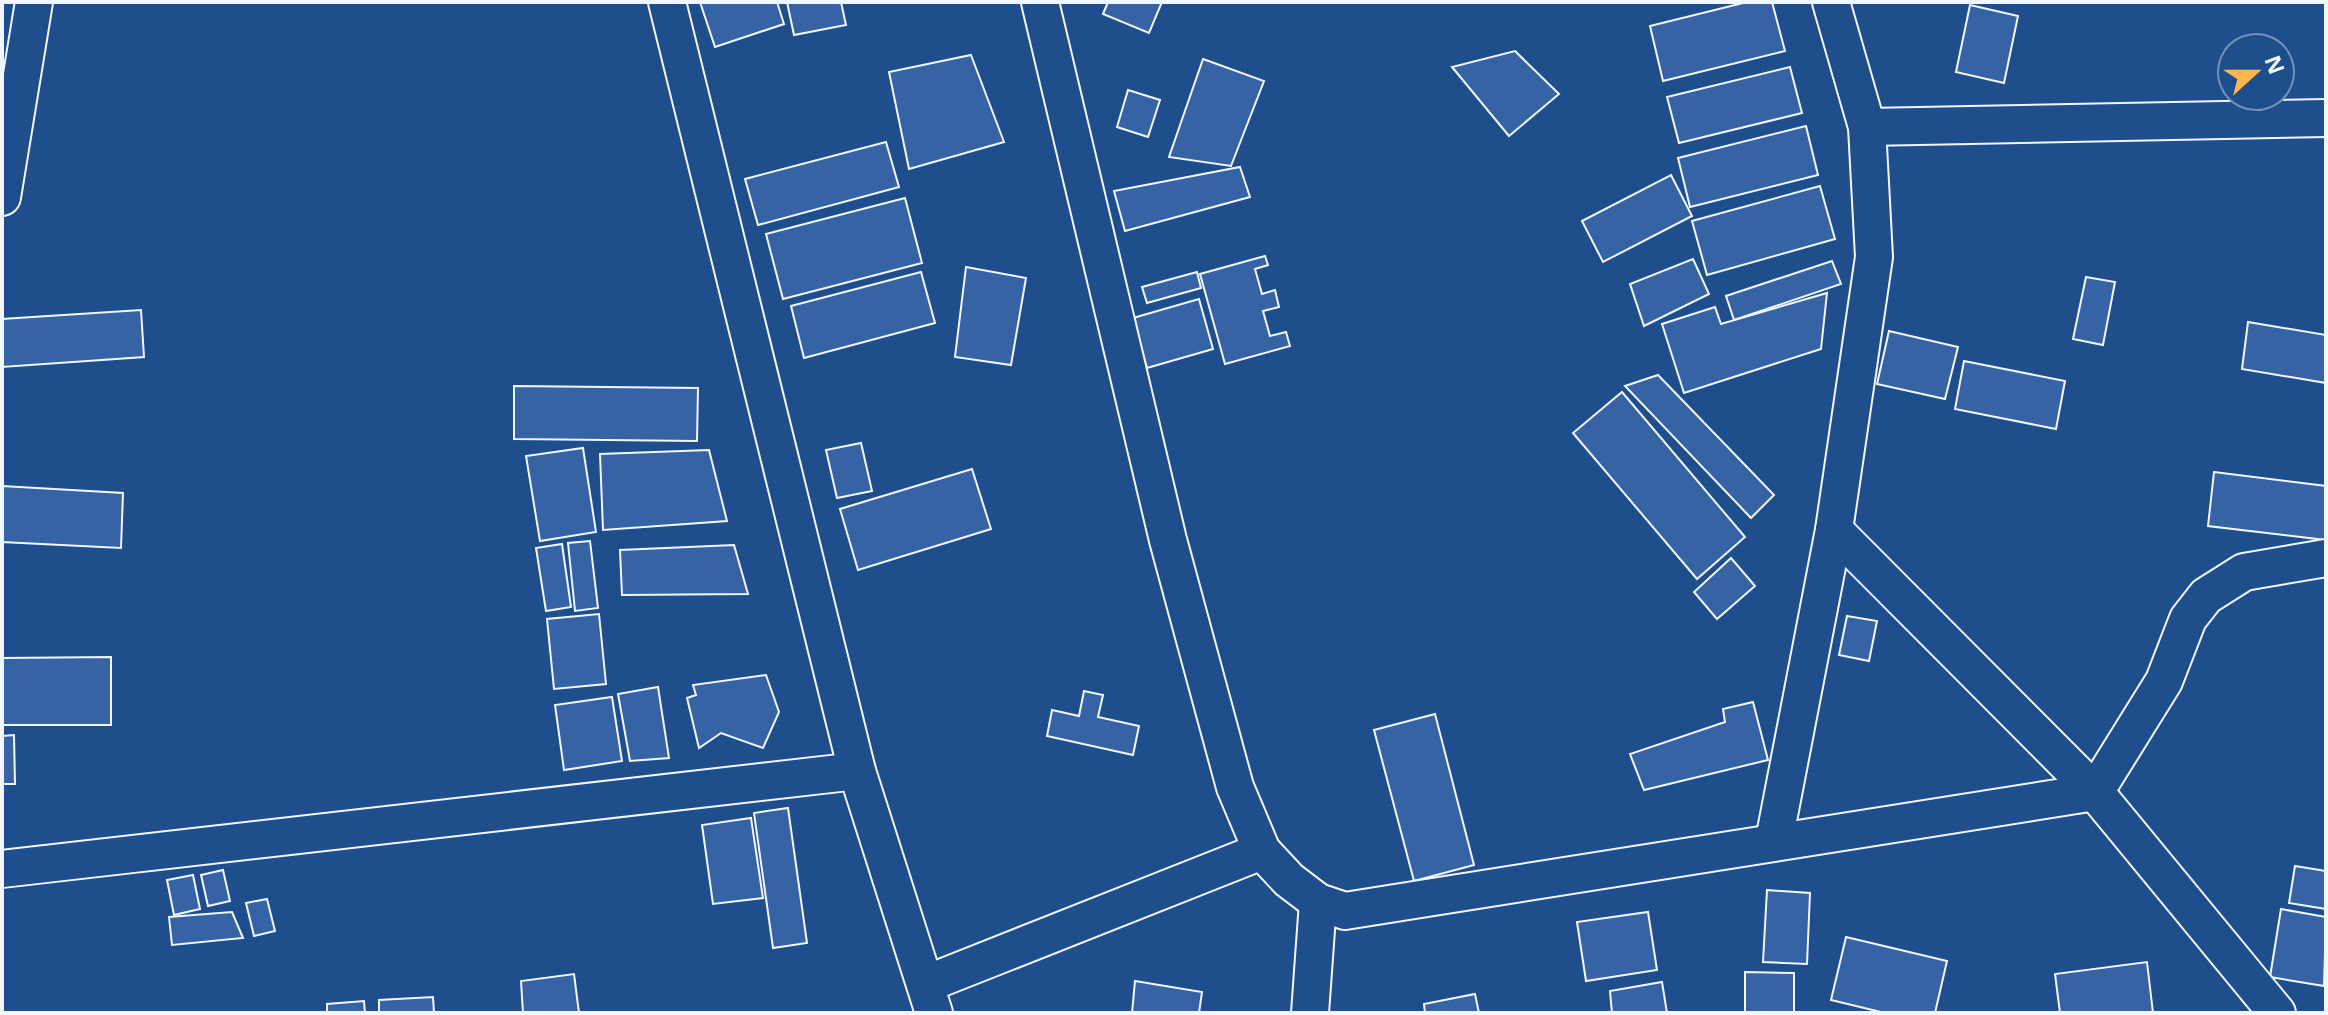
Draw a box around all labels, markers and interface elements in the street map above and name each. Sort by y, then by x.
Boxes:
north arrow [2216,32,2296,112]
text: N [2258,51,2293,78]

